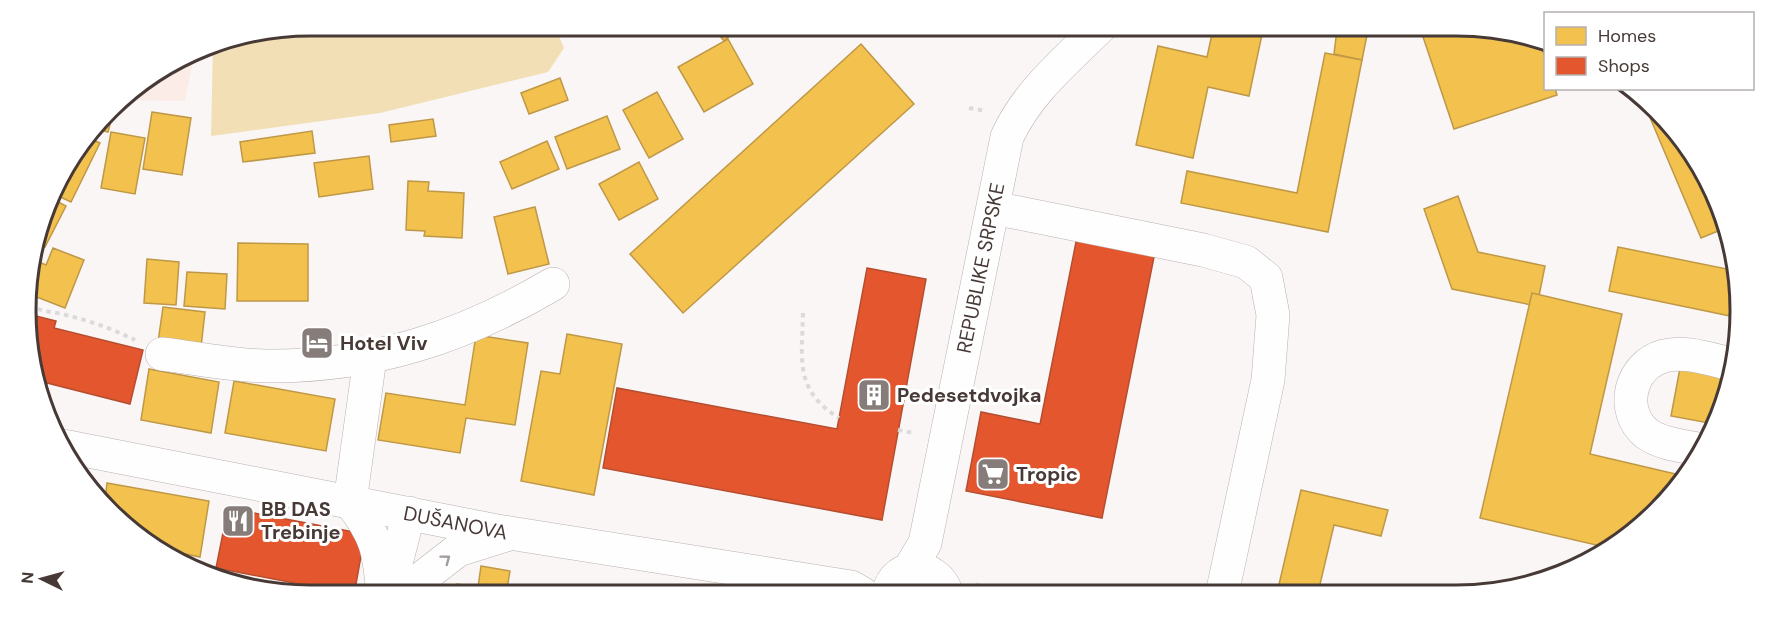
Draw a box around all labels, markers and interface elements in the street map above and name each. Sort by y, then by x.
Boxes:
legend [1544,12,1754,90]
text: Homes [1598,24,1656,48]
text: Shops [1598,54,1650,78]
street label: REPUBLIKE SRPSKE [951,180,1010,355]
hotel icon: Hotel Viv [299,325,335,361]
place label: Hotel Viv [340,330,427,356]
building icon: Pedesetdvojka [856,377,892,413]
place label: Pedesetdvojka [897,382,1041,408]
supermarket icon: Tropic [975,456,1011,492]
place label: Tropic [1016,461,1078,487]
place label: BB DAS Trebinje [261,496,341,545]
street label: DUŠANOVA [401,500,509,545]
restaurant icon: BB DAS Trebinje [220,503,256,539]
north arrow [12,549,72,609]
one-way arrow [439,555,450,566]
text: N [17,571,39,584]

